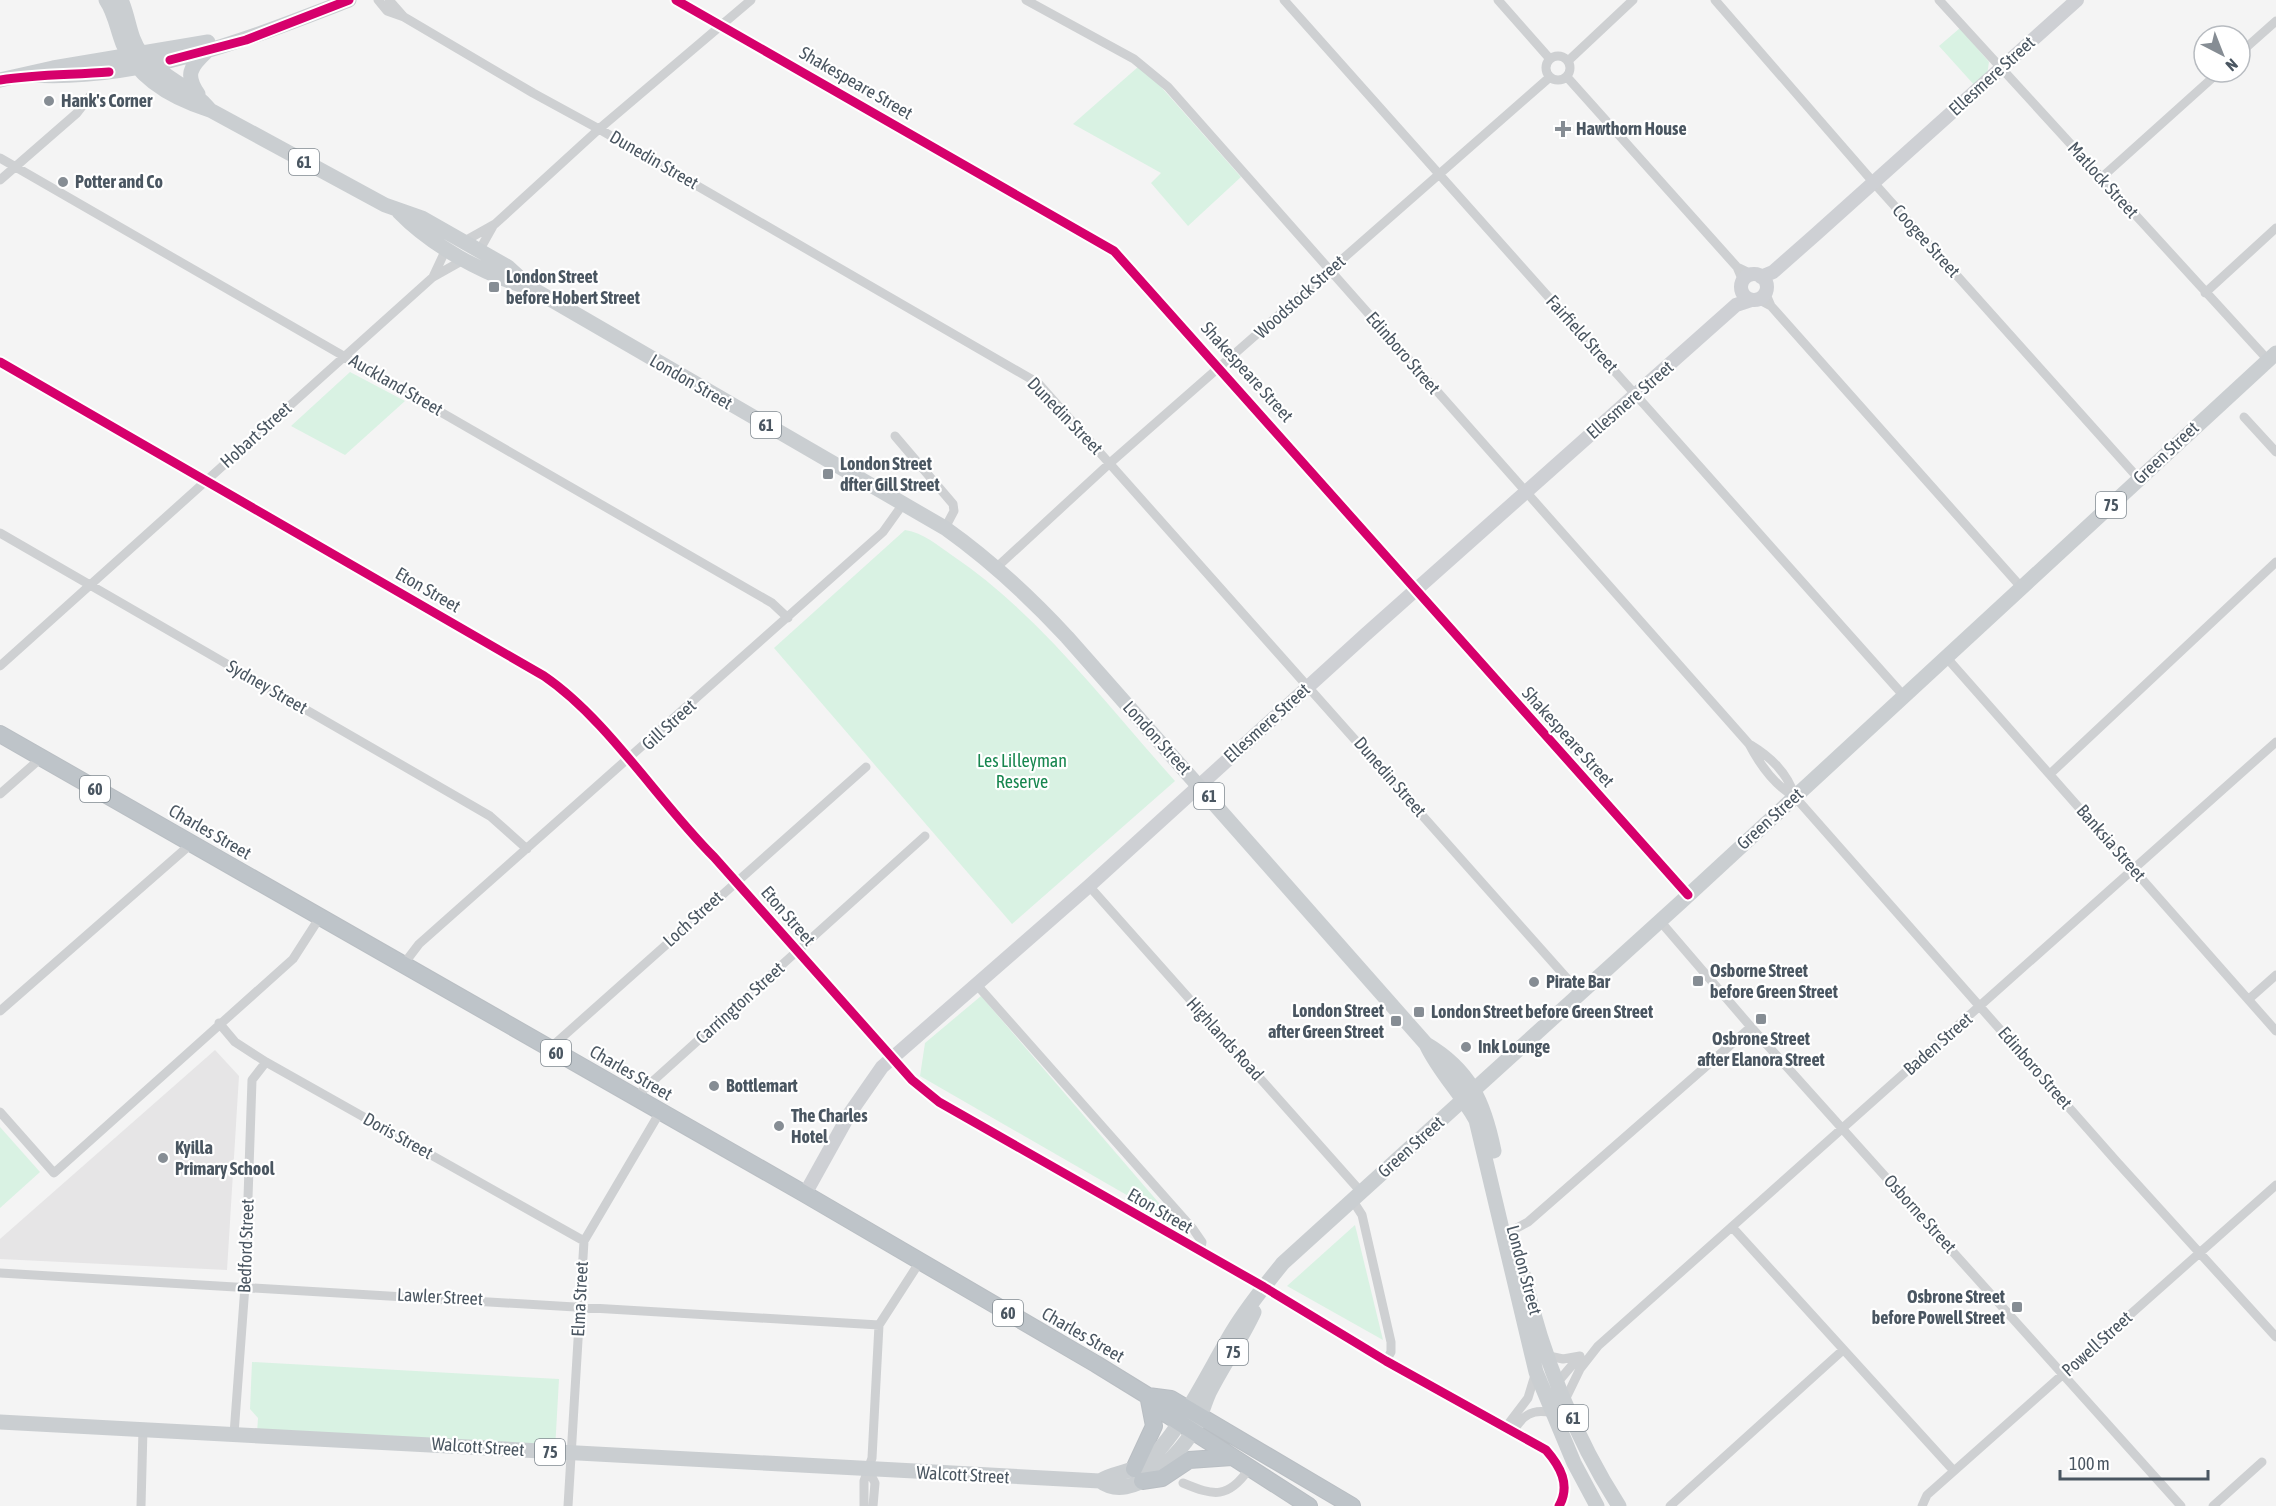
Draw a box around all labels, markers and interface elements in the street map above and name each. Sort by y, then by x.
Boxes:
north arrow [2192,24,2252,84]
street label: Ellesmere Street [1944,32,2039,120]
street label: Shakespeare Street [796,42,917,123]
text: N [2223,55,2242,75]
place label: Hank's Corner [61,90,153,111]
marker: Hank's Corner [42,94,56,108]
place label: Hawthorn House [1576,118,1687,139]
marker: Hawthorn House [1554,120,1572,138]
street label: Dunedin Street [606,126,702,193]
street label: Matlock Street [2064,137,2143,222]
road number: 61 [289,149,319,175]
place label: Potter and Co [75,171,163,192]
marker: Potter and Co [56,175,70,189]
street label: Coogee Street [1888,200,1964,281]
street label: Woodstock Street [1250,251,1349,343]
place label: London Street before Hobert Street [506,266,641,308]
marker: London Street before Hobert Street [487,280,501,294]
street label: Fairfield Street [1542,291,1623,377]
street label: Edinboro Street [1362,307,1445,398]
street label: Shakespeare Street [1197,317,1298,426]
street label: Auckland Street [346,349,447,420]
street label: London Street [646,350,736,414]
street label: Ellesmere Street [1582,356,1677,443]
street label: Dunedin Street [1023,373,1107,459]
street label: Hobart Street [216,397,295,472]
road number: 61 [751,412,781,438]
street label: Green Street [2129,417,2203,488]
place label: London Street dfter Gill Street [840,453,940,495]
marker: London Street dfter Gill Street [821,467,835,481]
road number: 75 [2096,492,2126,518]
street label: Eton Street [392,563,465,617]
street label: Sydney Street [223,655,311,718]
street label: Ellesmere Street [1219,679,1314,767]
street label: Shakespeare Street [1518,682,1619,791]
street label: Gill Street [637,695,700,754]
street label: London Street [1119,697,1196,779]
street label: Dunedin Street [1350,732,1431,821]
park label: Les Lilleyman Reserve [977,750,1067,792]
road number: 60 [80,776,110,802]
road number: 61 [1194,783,1224,809]
street label: Green Street [1732,783,1807,854]
street label: Charles Street [165,800,255,864]
street label: Banksia Street [2072,800,2150,885]
street label: Eton Street [757,882,820,950]
street label: Loch Street [659,886,727,951]
street label: Carrington Street [691,957,788,1048]
place label: Osborne Street before Green Street [1710,960,1839,1002]
place label: Pirate Bar [1546,971,1611,992]
marker: Osborne Street before Green Street [1691,974,1705,988]
marker: Pirate Bar [1527,975,1541,989]
street label: Highlands Road [1183,993,1268,1085]
place label: London Street after Green Street [1268,1000,1385,1042]
place label: London Street before Green Street [1431,1001,1654,1022]
marker: London Street before Green Street [1412,1005,1426,1019]
street label: Baden Street [1899,1008,1976,1079]
marker: Osbrone Street after Elanora Street [1754,1012,1768,1026]
marker: London Street after Green Street [1389,1014,1403,1028]
street label: Edinboro Street [1994,1022,2077,1113]
place label: Osbrone Street after Elanora Street [1697,1028,1826,1070]
place label: Ink Lounge [1478,1036,1550,1057]
road number: 60 [541,1040,571,1066]
marker: Ink Lounge [1459,1040,1473,1054]
street label: Charles Street [586,1041,676,1105]
place label: Bottlemart [726,1075,799,1096]
marker: Bottlemart [707,1079,721,1093]
place label: The Charles Hotel [791,1105,868,1147]
street label: Doris Street [360,1108,437,1163]
street label: Green Street [1373,1111,1448,1182]
marker: The Charles Hotel [772,1119,786,1133]
place label: Kyilla Primary School [175,1137,275,1179]
marker: Kyilla Primary School [156,1151,170,1165]
street label: Osborne Street [1880,1170,1961,1257]
street label: Eton Street [1124,1184,1197,1238]
street label: Bedford Street [233,1198,258,1294]
street label: London Street [1502,1223,1547,1317]
street label: Elma Street [567,1261,592,1337]
street label: Lawler Street [396,1284,484,1309]
place label: Osbrone Street before Powell Street [1872,1286,2006,1328]
road number: 60 [993,1300,1023,1326]
marker: Osbrone Street before Powell Street [2010,1300,2024,1314]
street label: Charles Street [1038,1303,1128,1367]
street label: Powell Street [2057,1307,2136,1381]
road number: 75 [1218,1339,1248,1365]
road number: 61 [1558,1405,1588,1431]
street label: Walcott Street [431,1433,525,1460]
road number: 75 [535,1439,565,1465]
scale bar [2060,1443,2208,1481]
text: 100 m [2069,1453,2110,1474]
street label: Walcott Street [916,1462,1010,1487]

